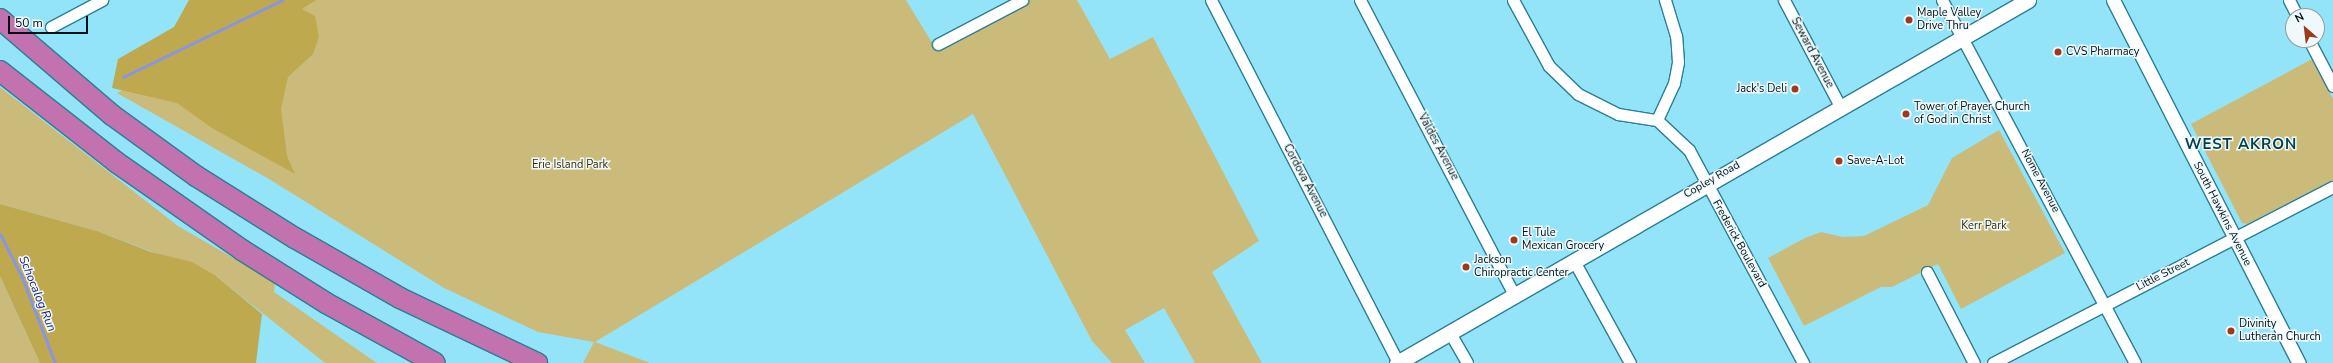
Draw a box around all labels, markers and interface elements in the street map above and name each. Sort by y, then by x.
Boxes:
place label: Maple Valley Drive Thru [1917,7,1981,33]
scale bar [10,8,90,34]
north arrow [2285,8,2325,48]
text: N [2292,9,2307,26]
text: 50 m [15,15,43,31]
street label: Seward Avenue [1788,15,1836,91]
marker: Maple Valley Drive Thru [1904,15,1914,25]
place label: CVS Pharmacy [2066,45,2139,59]
marker: CVS Pharmacy [2053,47,2063,57]
place label: Jack's Deli [1737,82,1787,96]
marker: Jack's Deli [1790,84,1800,94]
place label: Tower of Prayer Church of God in Christ [1914,101,2030,127]
marker: Tower of Prayer Church of God in Christ [1901,109,1911,119]
street label: Valdes Avenue [1415,111,1461,183]
district label: WEST AKRON [2185,136,2297,154]
street label: Cordova Avenue [1280,142,1330,220]
street label: Nome Avenue [2018,147,2062,215]
place label: Save-A-Lot [1847,154,1904,168]
marker: Save-A-Lot [1834,156,1844,166]
park label: Erie Island Park [532,158,608,172]
street label: Copley Road [1682,159,1742,201]
street label: South Hawkins Avenue [2190,160,2254,268]
street label: Frederick Boulevard [1709,198,1769,290]
park label: Kerr Park [1961,219,2007,233]
place label: El Tule Mexican Grocery [1522,227,1604,253]
marker: El Tule Mexican Grocery [1509,235,1519,245]
water label: Schocalog Run [15,254,59,334]
place label: Jackson Chiropractic Center [1474,254,1568,280]
street label: Little Street [2134,256,2192,294]
marker: Jackson Chiropractic Center [1461,262,1471,272]
place label: Divinity Lutheran Church [2239,318,2321,344]
marker: Divinity Lutheran Church [2226,326,2236,336]

